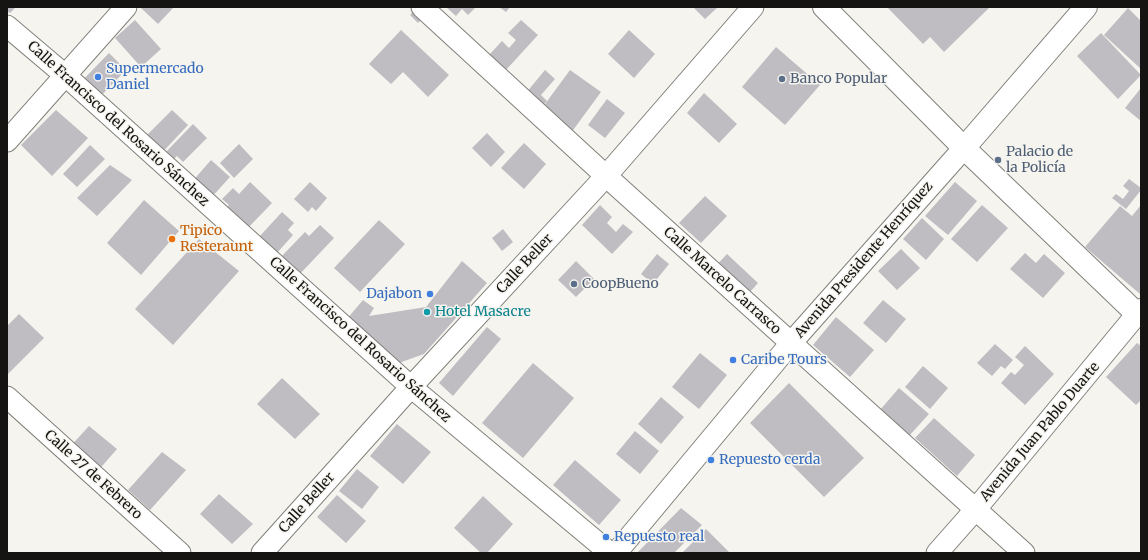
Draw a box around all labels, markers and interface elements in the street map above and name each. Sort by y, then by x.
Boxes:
street label: Calle Francisco del Rosario Sánchez [24,38,212,210]
place label: Supermercado Daniel [106,61,204,94]
place label: Banco Popular [790,71,887,87]
marker: Supermercado Daniel [93,72,103,82]
marker: Banco Popular [777,74,787,84]
place label: Palacio de la Policía [1006,144,1073,176]
marker: Palacio de la Policía [993,155,1003,165]
street label: Avenida Presidente Henríquez [791,178,937,342]
place label: Tipico Resteraunt [180,223,253,256]
street label: Calle Marcelo Carrasco [660,224,784,338]
street label: Calle Beller [493,231,557,297]
marker: Tipico Resteraunt [167,234,177,244]
street label: Calle Francisco del Rosario Sánchez [266,254,454,426]
place label: CoopBueno [582,276,659,292]
marker: CoopBueno [569,279,579,289]
place label: Dajabon [366,286,422,302]
marker: Dajabon [425,289,435,299]
place label: Hotel Masacre [435,304,531,320]
marker: Hotel Masacre [422,307,432,317]
place label: Caribe Tours [741,352,827,368]
marker: Caribe Tours [728,355,738,365]
street label: Avenida Juan Pablo Duarte [977,359,1103,505]
street label: Calle 27 de Febrero [41,427,145,523]
place label: Repuesto cerda [719,452,820,468]
marker: Repuesto cerda [706,455,716,465]
street label: Calle Beller [276,469,338,537]
place label: Repuesto real [614,529,704,545]
marker: Repuesto real [601,532,611,542]

